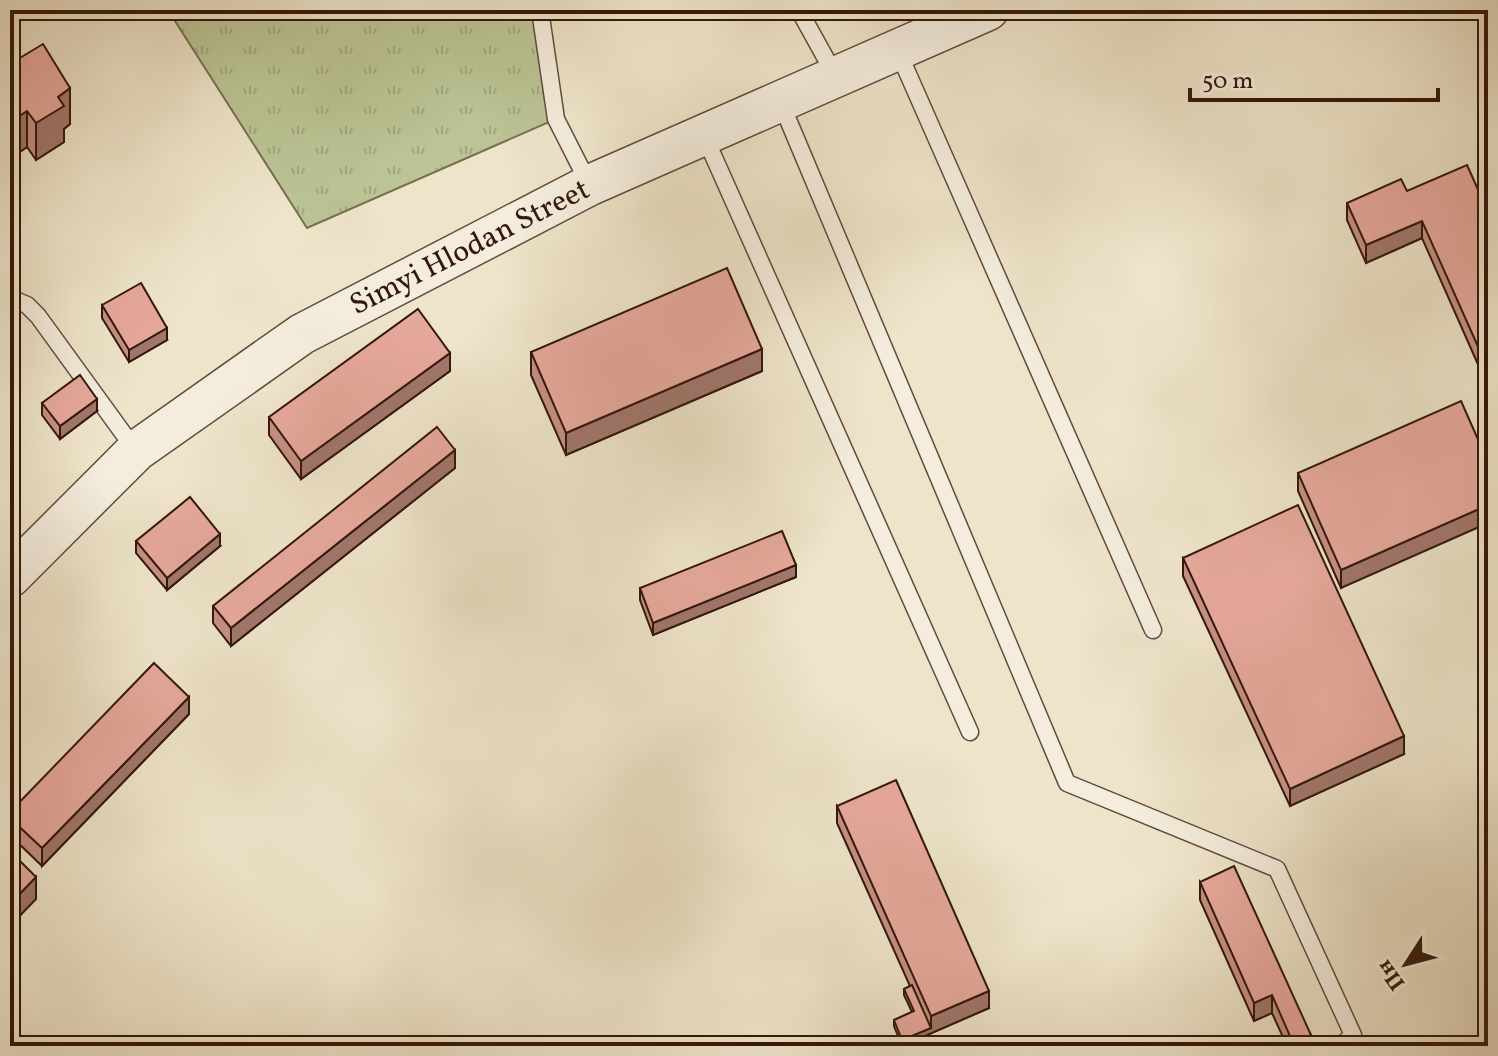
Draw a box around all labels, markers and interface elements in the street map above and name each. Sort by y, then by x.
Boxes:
scale bar [1190,52,1438,102]
text: 50 m [1202,65,1254,99]
street label: Simyi Hlodan Street [343,169,597,327]
north arrow [1366,924,1446,1004]
text: Пн [1370,953,1414,996]

